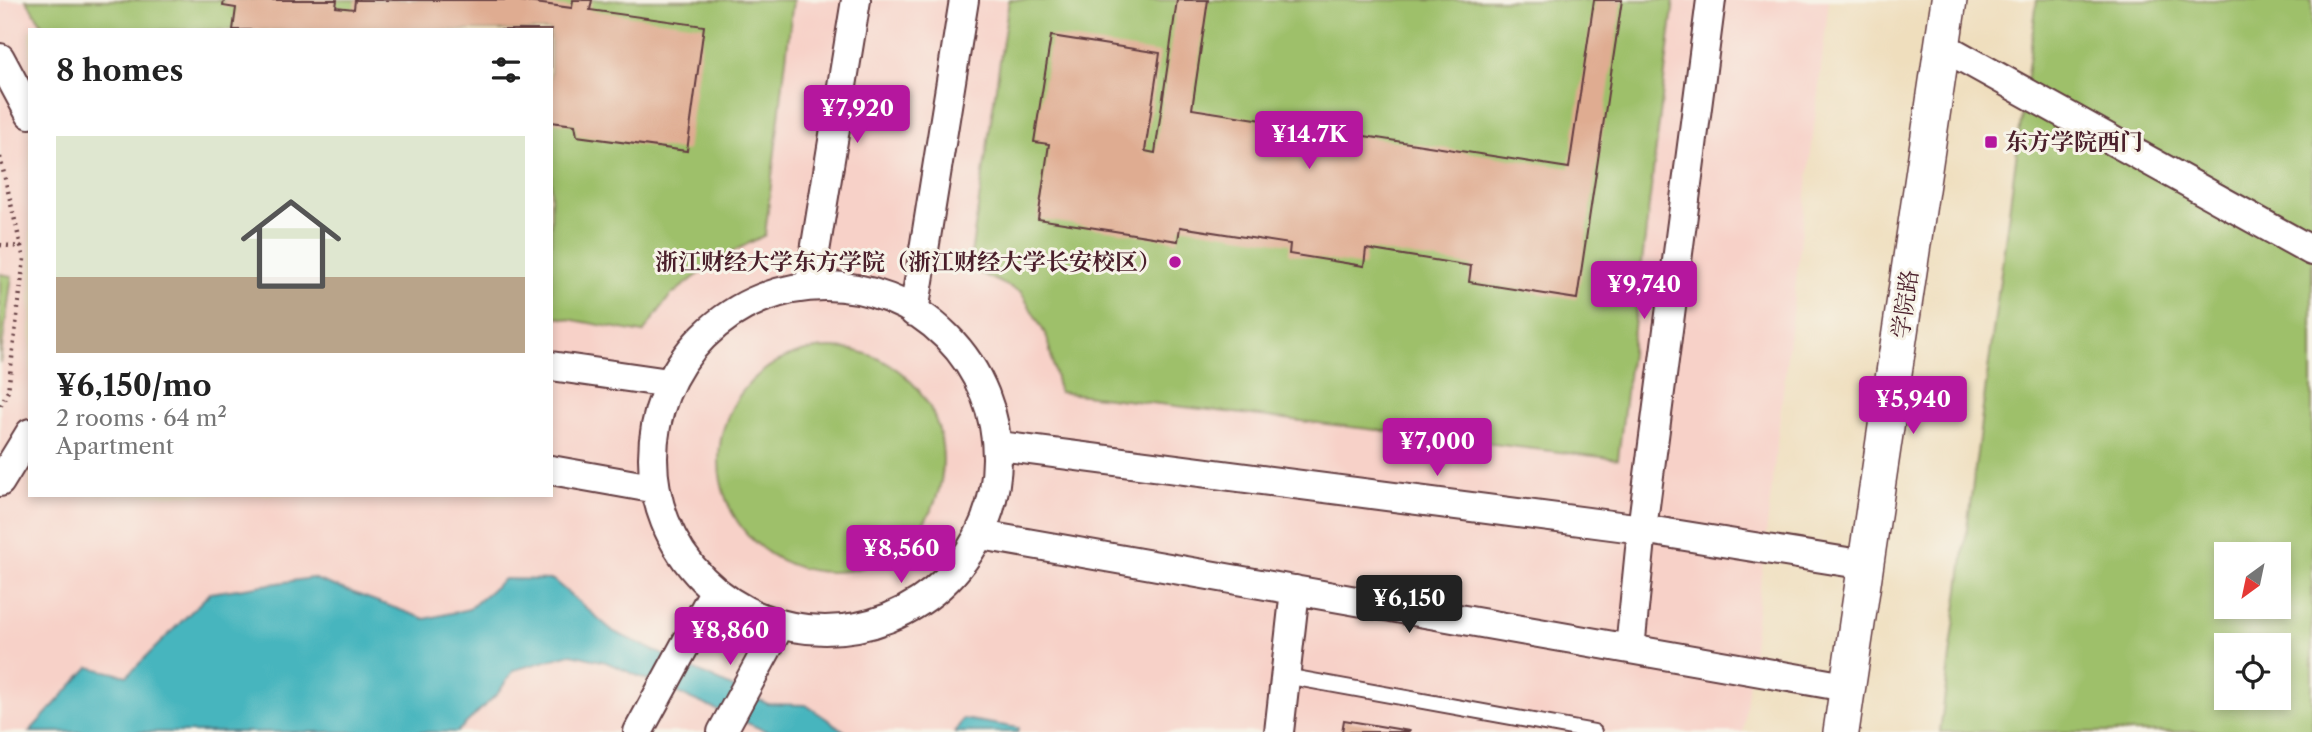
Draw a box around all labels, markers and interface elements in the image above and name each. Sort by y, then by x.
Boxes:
icon: filters [487,51,525,89]
text: 8 homes [56,52,183,89]
pin: ¥7,920 [800,86,914,145]
text: ¥7,920 [820,94,894,122]
pin: ¥14.7K [1252,111,1366,171]
text: ¥14.7K [1271,120,1347,148]
place label: 东方学院西门 [2005,128,2143,156]
marker: 东方学院西门 [1983,134,1999,150]
icon: home [228,181,354,307]
place label: 浙江财经大学东方学院（浙江财经大学长安校区） [655,248,1161,276]
marker: 浙江财经大学东方学院（浙江财经大学长安校区） [1167,254,1183,270]
pin: ¥9,740 [1587,262,1701,321]
street label: 学院路 [1886,268,1924,340]
text: ¥9,740 [1607,270,1681,298]
text: ¥6,150/mo [56,367,212,404]
pin: ¥5,940 [1856,376,1970,436]
text: ¥5,940 [1875,385,1951,413]
text: 2 rooms · 64 m² [56,404,227,432]
pin: ¥7,000 [1380,419,1494,478]
text: ¥7,000 [1399,427,1475,455]
text: Apartment [56,432,174,460]
pin: ¥8,560 [844,526,958,585]
text: ¥8,560 [862,534,940,562]
north arrow [2214,542,2291,620]
map controls [2214,542,2291,710]
pin: ¥6,150 [1352,576,1466,635]
text: ¥6,150 [1372,584,1446,612]
pin: ¥8,860 [673,608,787,667]
text: ¥8,860 [691,616,769,644]
button: locate [2214,633,2291,710]

